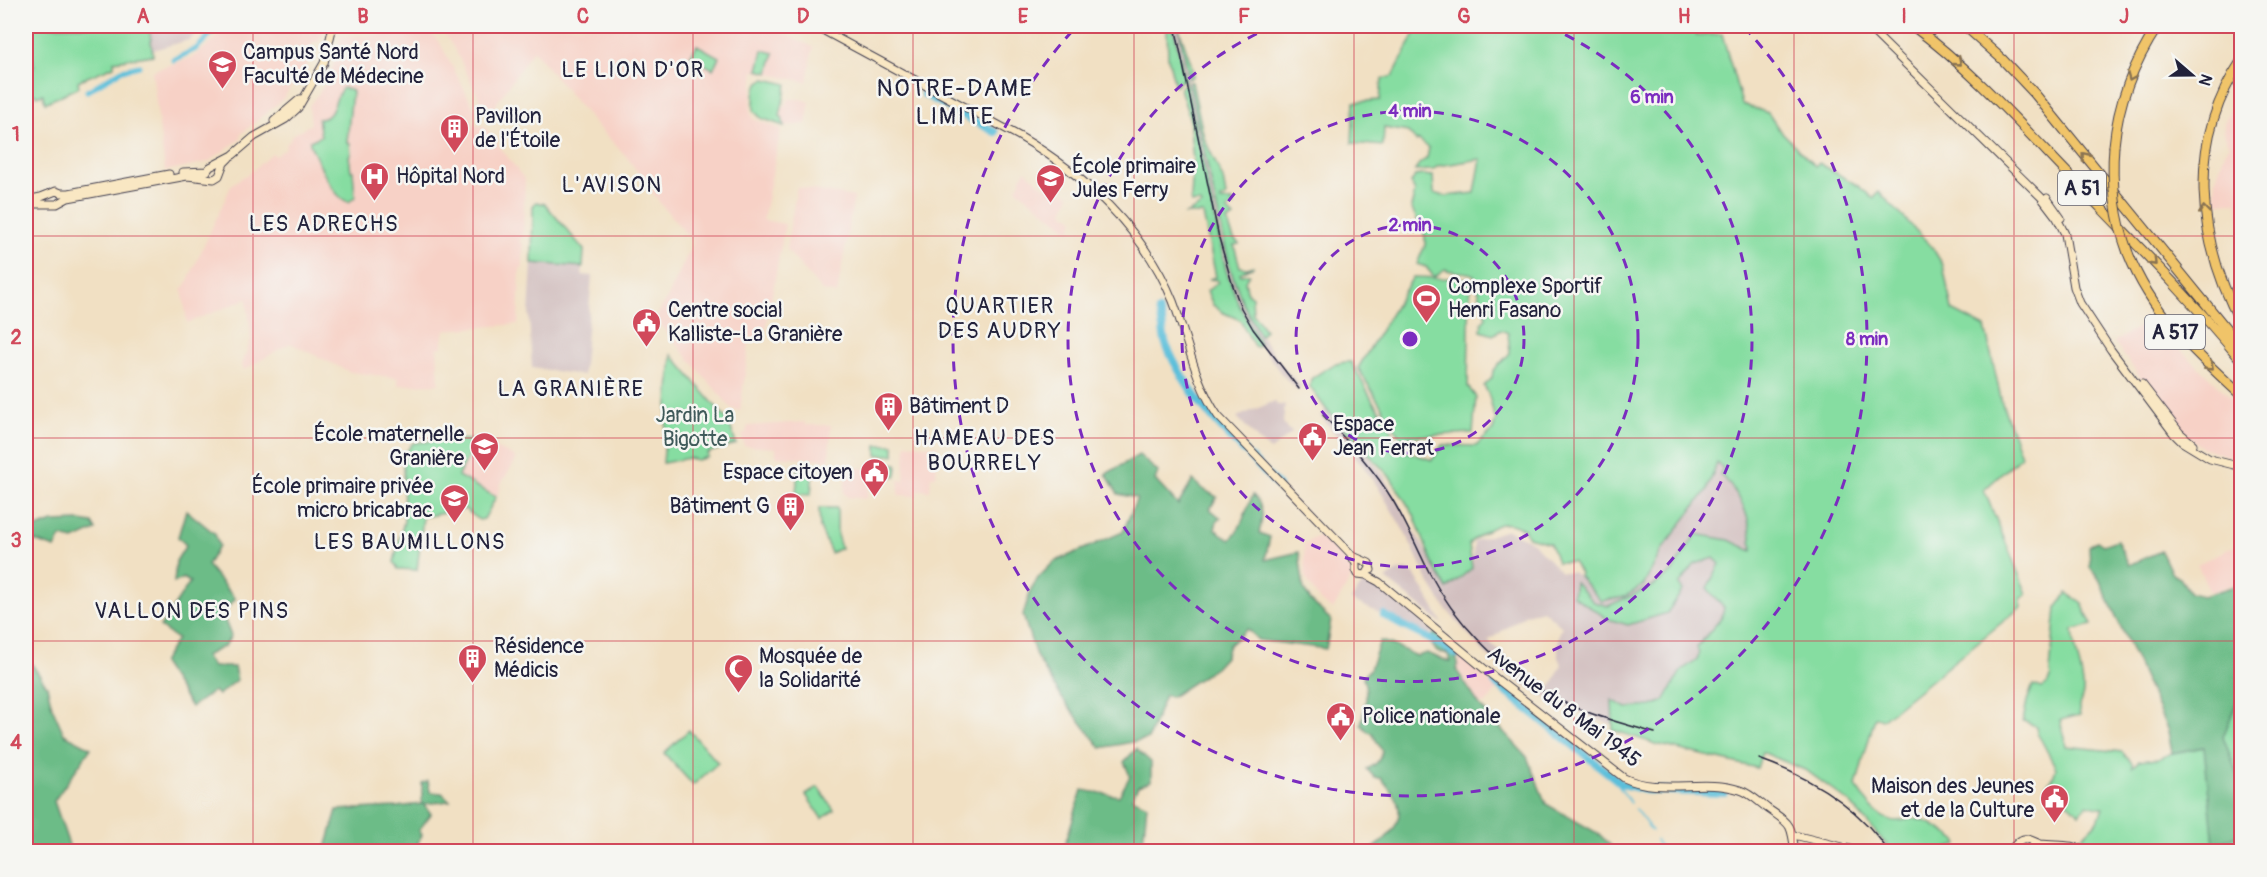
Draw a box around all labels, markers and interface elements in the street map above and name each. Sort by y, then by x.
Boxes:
text: A [137,4,150,29]
text: B [357,4,369,29]
text: C [577,4,589,29]
text: D [797,4,810,29]
text: E [1018,4,1029,29]
text: F [1238,4,1250,29]
text: G [1457,4,1471,29]
text: H [1678,4,1691,29]
text: I [1901,4,1907,29]
text: J [2119,4,2129,29]
place label: Campus Santé Nord Faculté de Médecine [243,39,424,90]
north arrow [2162,45,2222,105]
school or university icon: Campus Santé Nord Faculté de Médecine [206,48,238,90]
one-way arrow [1951,55,1962,66]
district label: LE LION D'OR [561,56,705,84]
one-way arrow [2126,71,2138,82]
text: N [2194,71,2216,88]
district label: NOTRE-DAME LIMITE [877,74,1033,131]
text: 6 min [1630,86,1674,109]
text: 4 min [1388,100,1432,123]
place label: Pavillon de l'Étoile [475,103,561,154]
building icon: Pavillon de l'Étoile [438,112,470,154]
text: 1 [12,122,20,147]
one-way arrow [2081,152,2092,163]
place label: École primaire Jules Ferry [1072,153,1196,204]
hospital icon: Hôpital Nord [359,160,391,202]
school or university icon: École primaire Jules Ferry [1035,162,1067,204]
place label: Hôpital Nord [396,163,505,190]
district label: L'AVISON [561,171,663,199]
road number: A 51 [2058,171,2106,205]
one-way arrow [2198,206,2211,215]
district label: LES ADRECHS [249,210,399,238]
text: 2 min [1388,214,1432,237]
one-way arrow [2145,255,2156,266]
place label: Complexe Sportif Henri Fasano [1448,273,1603,324]
sports icon: Complexe Sportif Henri Fasano [1411,282,1443,324]
district label: QUARTIER DES AUDRY [938,292,1062,345]
place label: Centre social Kalliste-La Granière [668,297,843,348]
public building icon: Centre social Kalliste-La Granière [631,306,663,348]
road number: A 517 [2145,315,2205,349]
text: 2 [10,325,22,350]
text: 8 min [1846,328,1888,351]
centre of rings [1400,329,1420,349]
one-way arrow [2203,360,2214,371]
district label: LA GRANIÈRE [497,375,645,403]
building icon: Bâtiment D [872,390,904,432]
place label: Bâtiment D [909,393,1009,420]
park label: Jardin La Bigotte [656,402,734,453]
place label: Espace Jean Ferrat [1333,411,1434,462]
public building icon: Espace Jean Ferrat [1296,420,1328,462]
place label: École maternelle Granière [314,421,465,472]
district label: HAMEAU DES BOURRELY [914,424,1056,477]
school or university icon: École maternelle Granière [469,430,501,472]
public building icon: Espace citoyen [858,456,890,498]
place label: Espace citoyen [723,459,853,486]
place label: École primaire privée micro bricabrac [252,473,434,524]
school or university icon: École primaire privée micro bricabrac [438,482,470,524]
building icon: Bâtiment G [775,490,807,532]
place label: Bâtiment G [669,493,770,520]
text: 3 [10,528,22,553]
district label: LES BAUMILLONS [314,528,506,556]
district label: VALLON DES PINS [94,597,290,625]
place label: Résidence Médicis [494,633,584,684]
street label: Avenue du 8 Mai 1945 [1482,640,1646,774]
building icon: Résidence Médicis [457,642,489,684]
place label: Mosquée de la Solidarité [759,643,863,694]
mosque icon: Mosquée de la Solidarité [722,652,754,694]
public building icon: Police nationale [1325,700,1357,742]
place label: Police nationale [1362,703,1501,730]
text: 4 [10,730,22,755]
place label: Maison des Jeunes et de la Culture [1871,773,2035,824]
public building icon: Maison des Jeunes et de la Culture [2039,782,2071,824]

